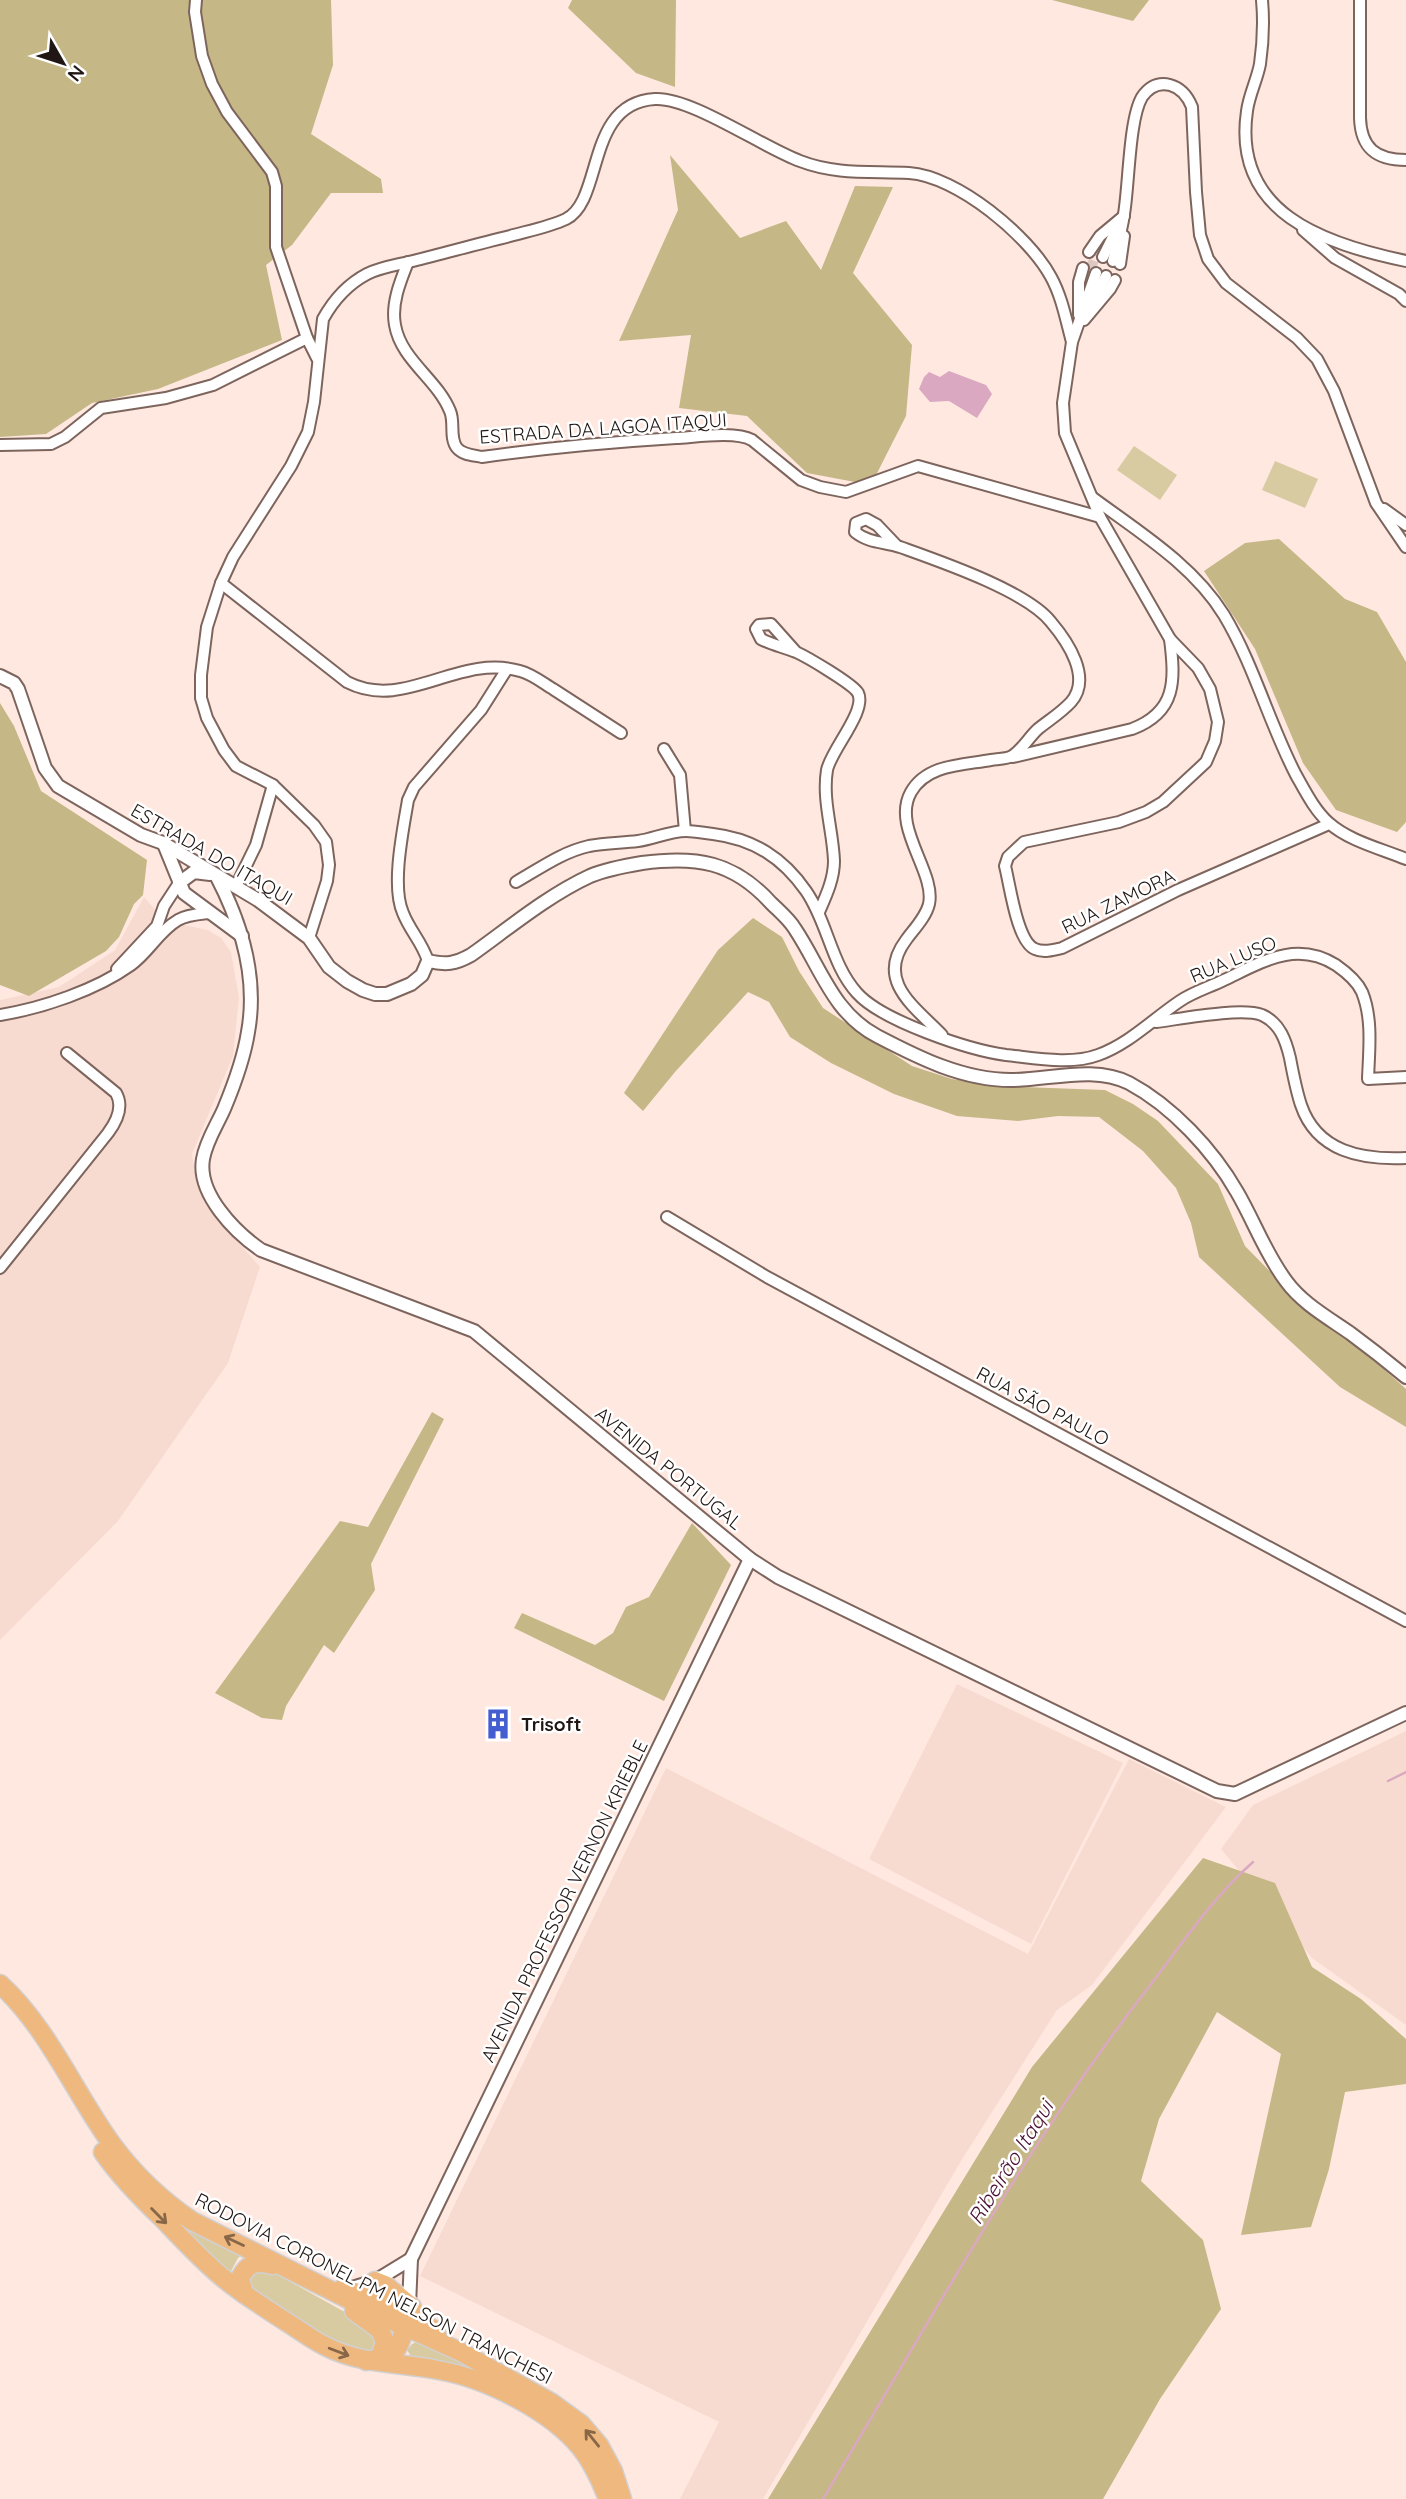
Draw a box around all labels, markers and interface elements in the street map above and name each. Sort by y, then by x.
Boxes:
north arrow [28,28,98,98]
text: N [62,61,90,87]
street label: ESTRADA DA LAGOA ITAQUI [478,407,728,449]
street label: ESTRADA DO ITAQUI [127,798,297,910]
street label: RUA ZAMORA [1057,863,1179,939]
street label: RUA LUSO [1186,930,1280,988]
street label: RUA SÃO PAULO [973,1361,1113,1451]
street label: AVENIDA PORTUGAL [591,1401,747,1535]
building icon: Trisoft [481,1707,515,1741]
place label: Trisoft [521,1712,582,1736]
street label: AVENIDA PROFESSOR VERNON KRIEBLE [475,1736,653,2066]
water label: Ribeirão Itaqui [962,2093,1060,2229]
street label: RODOVIA CORONEL PM NELSON TRANCHESI [191,2187,557,2389]
one-way arrow [150,2207,167,2224]
one-way arrow [224,2234,245,2247]
one-way arrow [328,2347,349,2359]
one-way arrow [585,2430,600,2448]

